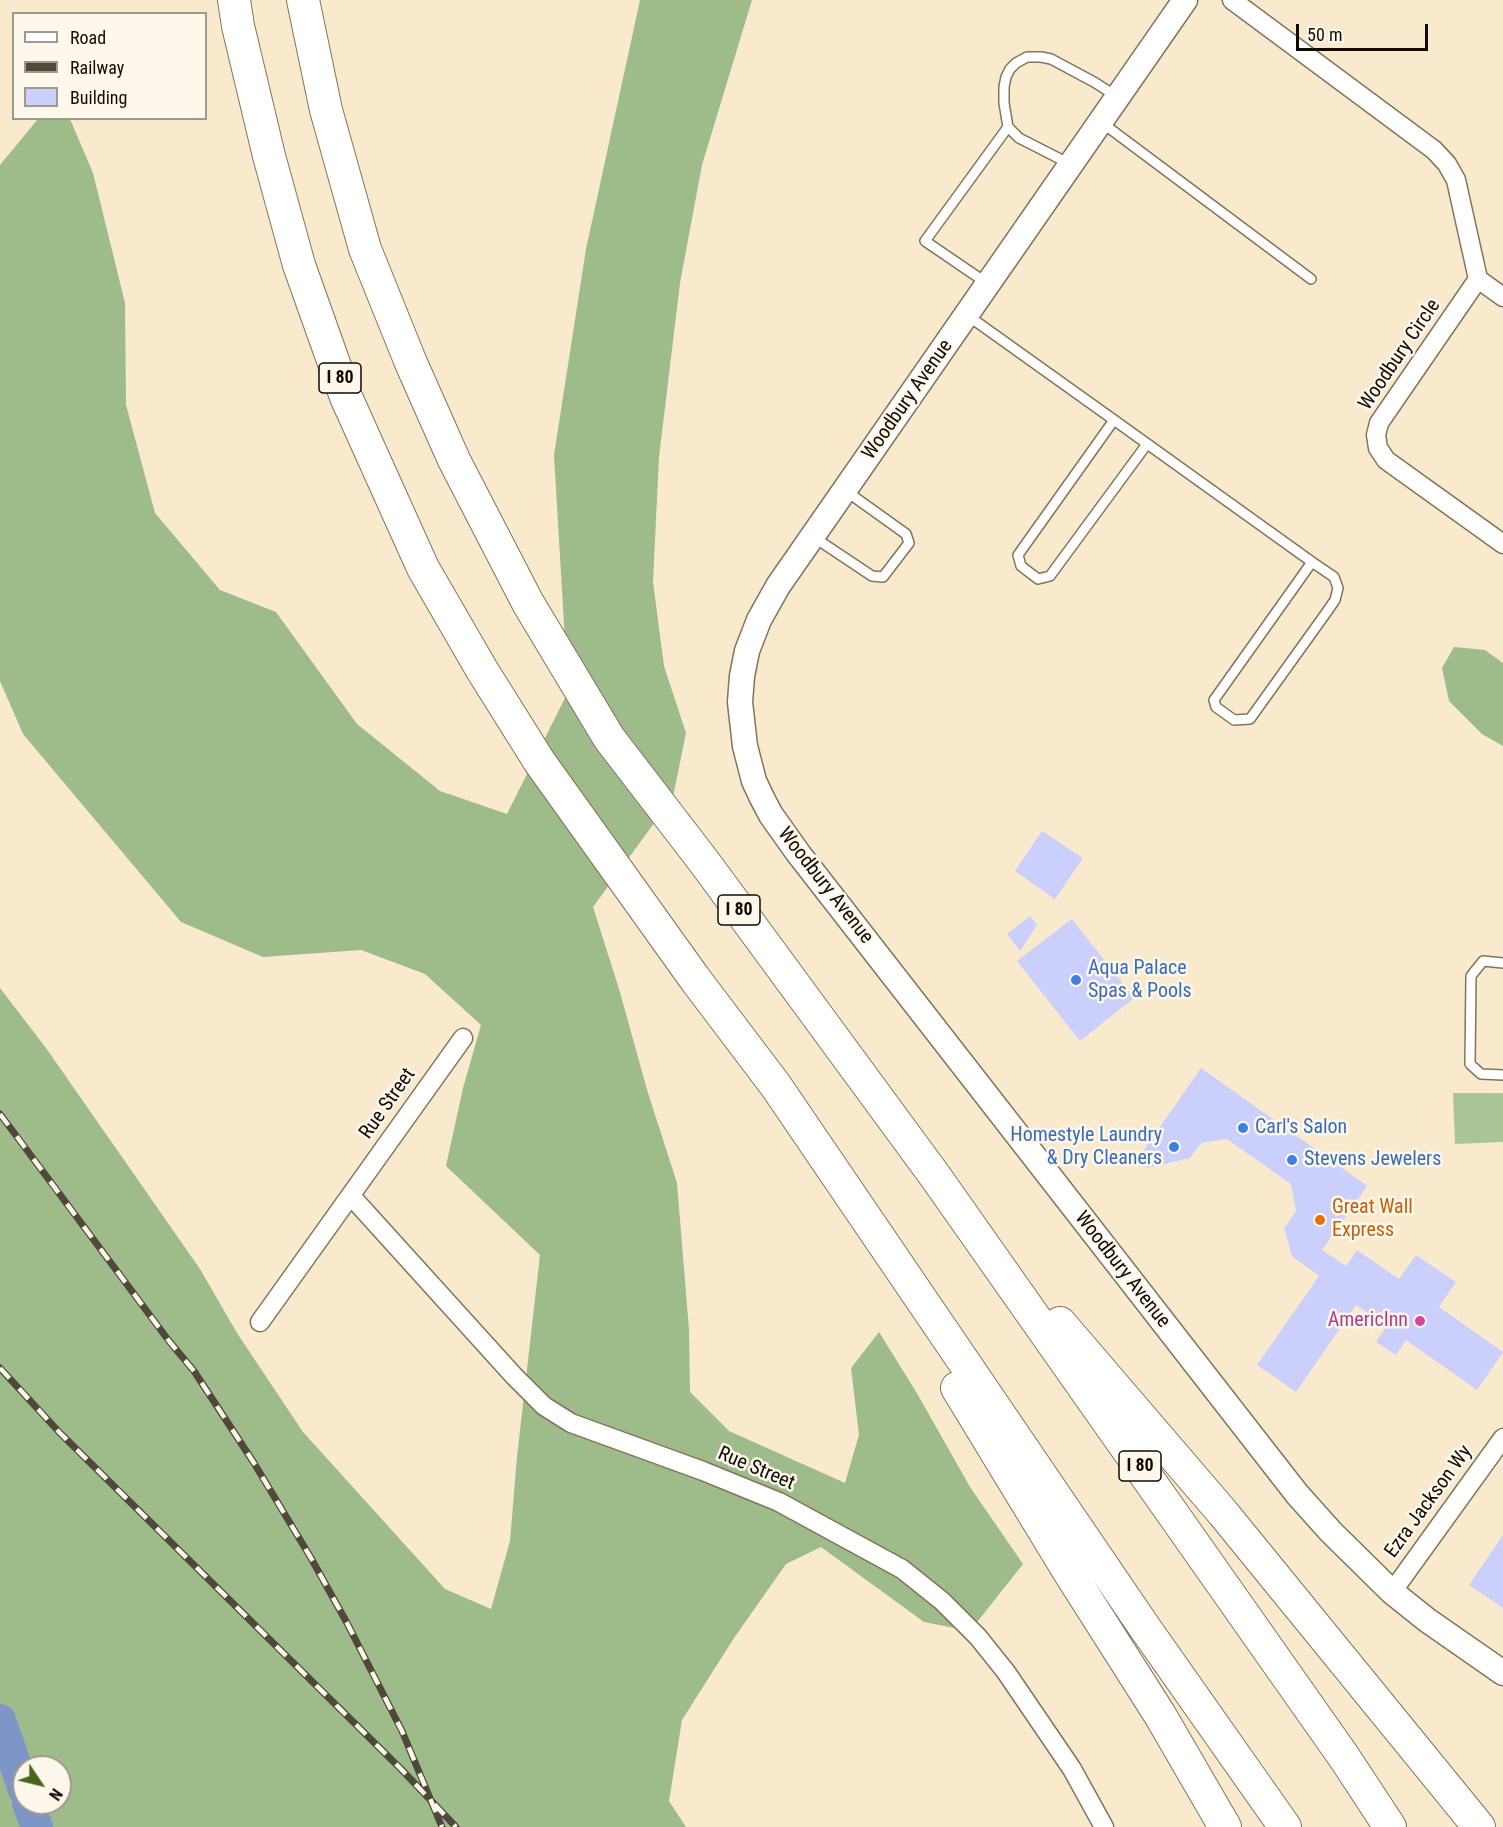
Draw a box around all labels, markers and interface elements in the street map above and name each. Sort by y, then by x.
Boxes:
legend [12,12,207,120]
scale bar [1299,12,1431,50]
text: 50 m [1307,24,1342,45]
text: Road [70,27,106,48]
text: Railway [70,57,124,78]
text: Building [70,87,127,108]
street label: Woodbury Circle [1354,295,1446,415]
street label: Woodbury Avenue [858,335,958,465]
road number: I 80 [319,363,361,393]
street label: Woodbury Avenue [772,823,878,949]
road number: I 80 [718,895,760,925]
place label: Aqua Palace Spas & Pools [1088,957,1192,1004]
marker: Aqua Palace Spas & Pools [1069,973,1083,987]
street label: Rue Street [355,1064,421,1144]
place label: Carl's Salon [1255,1116,1347,1140]
marker: Carl's Salon [1236,1121,1250,1135]
place label: Homestyle Laundry & Dry Cleaners [1010,1124,1162,1171]
marker: Homestyle Laundry & Dry Cleaners [1167,1140,1181,1154]
place label: Stevens Jewelers [1304,1148,1441,1172]
marker: Stevens Jewelers [1285,1153,1299,1167]
place label: Great Wall Express [1332,1196,1413,1243]
street label: Woodbury Avenue [1069,1207,1175,1333]
marker: Great Wall Express [1313,1213,1327,1227]
place label: AmericInn [1328,1309,1408,1333]
marker: AmericInn [1413,1314,1427,1328]
street label: Ezra Jackson Wy [1380,1441,1478,1563]
street label: Rue Street [714,1442,798,1496]
road number: I 80 [1119,1451,1161,1481]
north arrow [12,1755,72,1815]
text: N [45,1785,66,1804]

